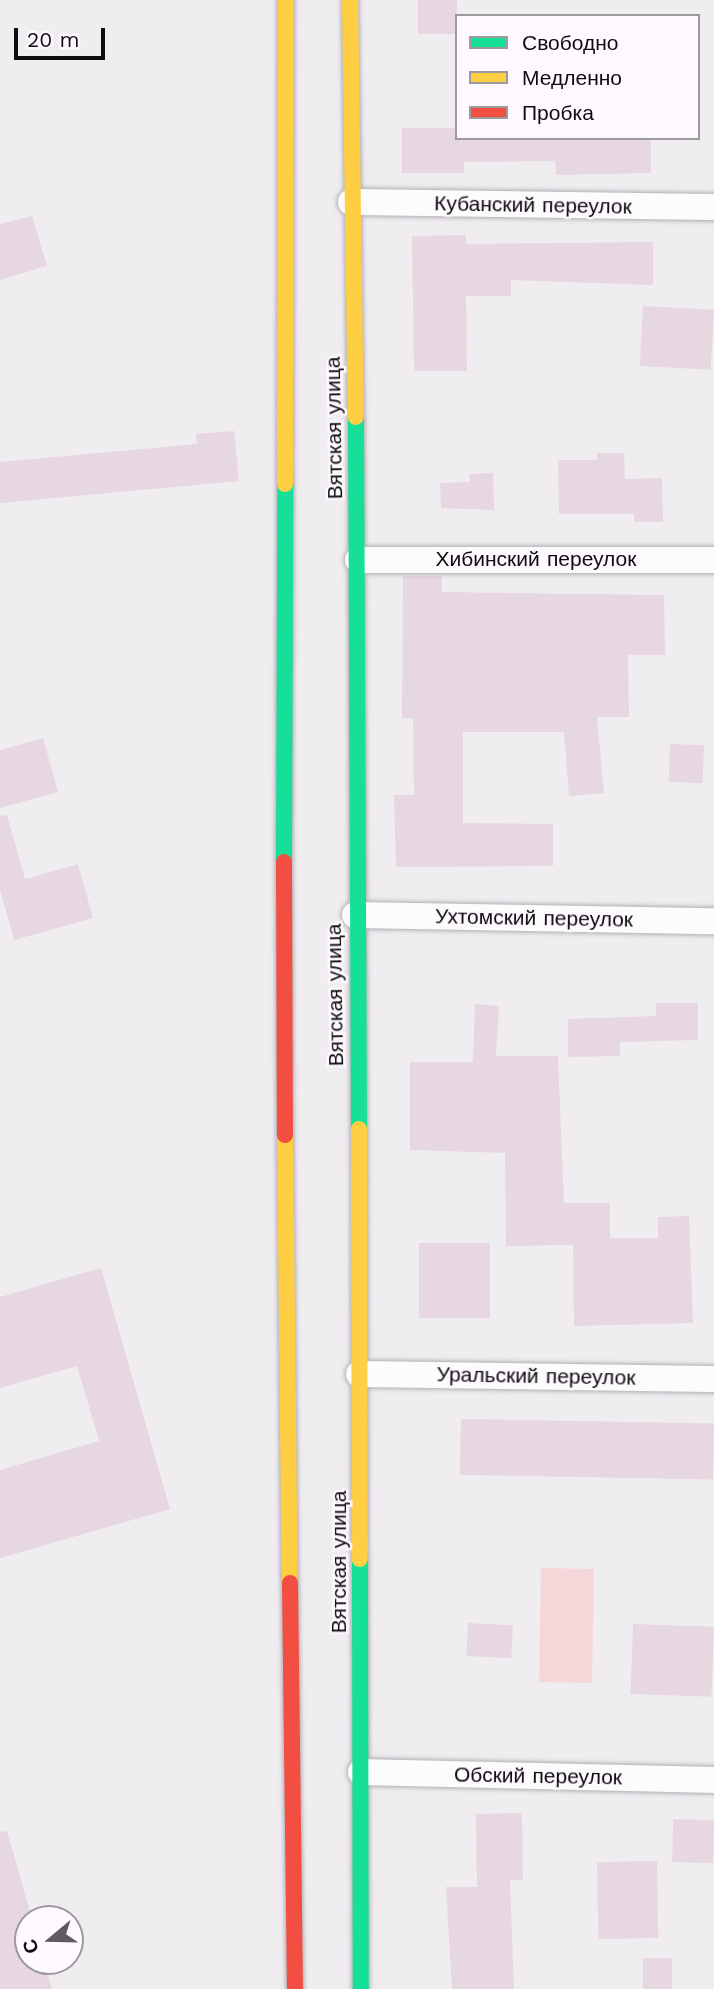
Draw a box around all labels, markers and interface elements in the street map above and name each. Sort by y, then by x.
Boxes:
scale bar [18,14,108,58]
legend [455,14,700,140]
text: 20 m [27,27,79,52]
text: Свободно [522,30,619,55]
text: Медленно [522,65,622,90]
text: Пробка [522,100,594,125]
street label: Кубанский переулок [434,191,632,219]
street label: Вятская улица [320,356,348,500]
street label: Хибинский переулок [436,546,636,572]
street label: Ухтомский переулок [435,904,633,932]
street label: Вятская улица [321,923,349,1067]
street label: Уральский переулок [436,1362,636,1390]
street label: Вятская улица [326,1491,352,1633]
street label: Обский переулок [454,1762,622,1790]
north arrow [14,1905,84,1975]
text: С [17,1936,44,1957]

